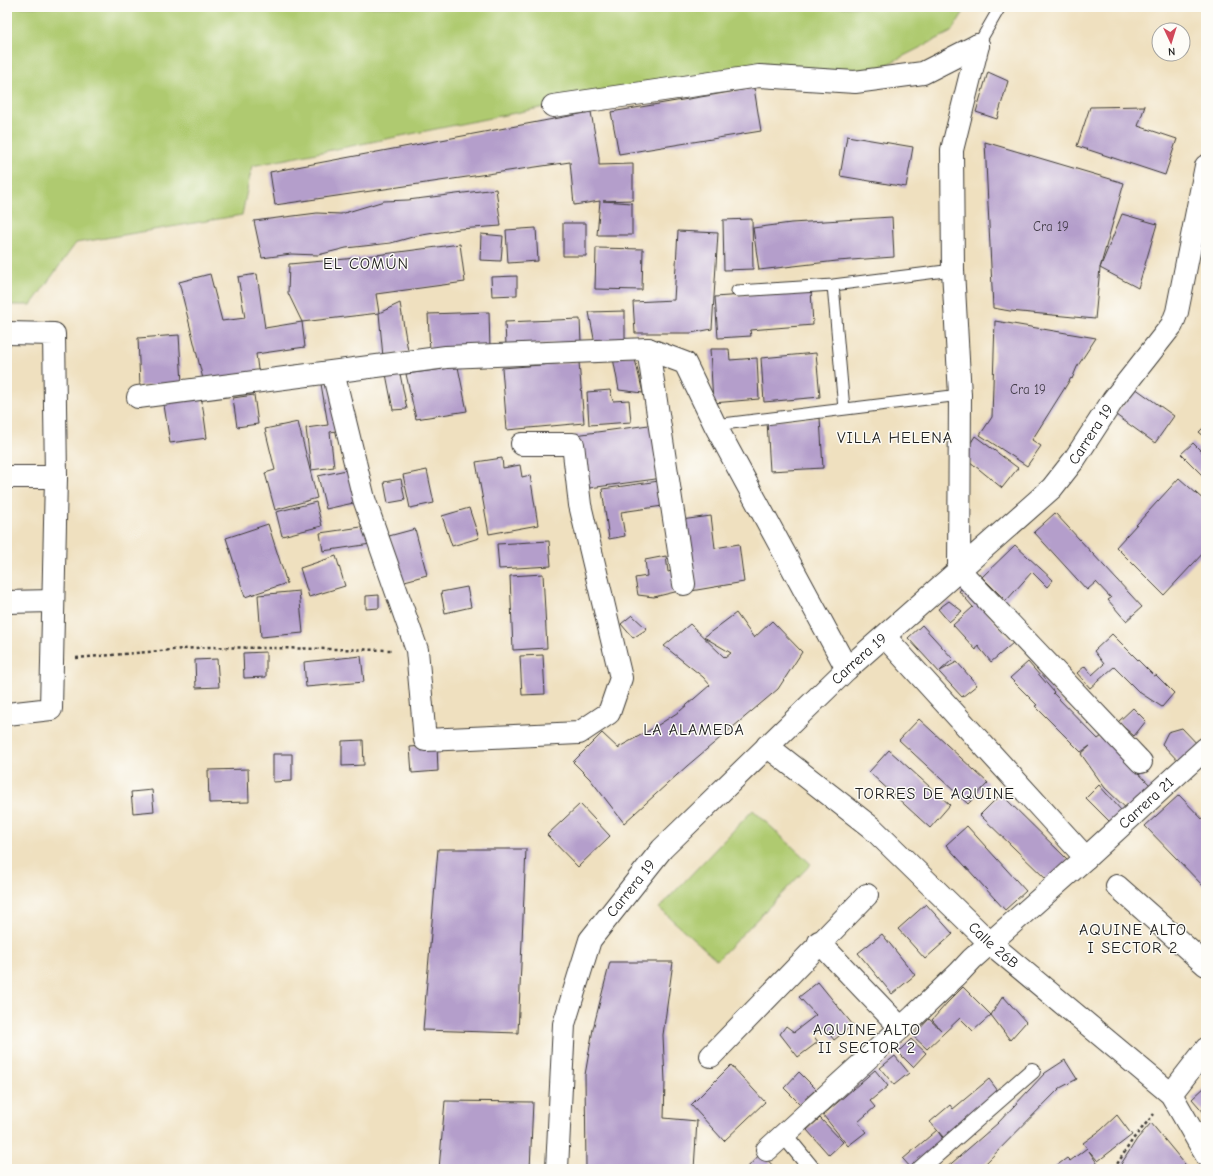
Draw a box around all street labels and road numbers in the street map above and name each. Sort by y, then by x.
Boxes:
street label: Carrera 19 [1065,401,1117,468]
street label: Carrera 19 [827,629,890,688]
street label: Carrera 21 [1115,773,1177,833]
street label: Carrera 19 [603,856,659,921]
street label: Calle 26B [965,918,1022,972]

